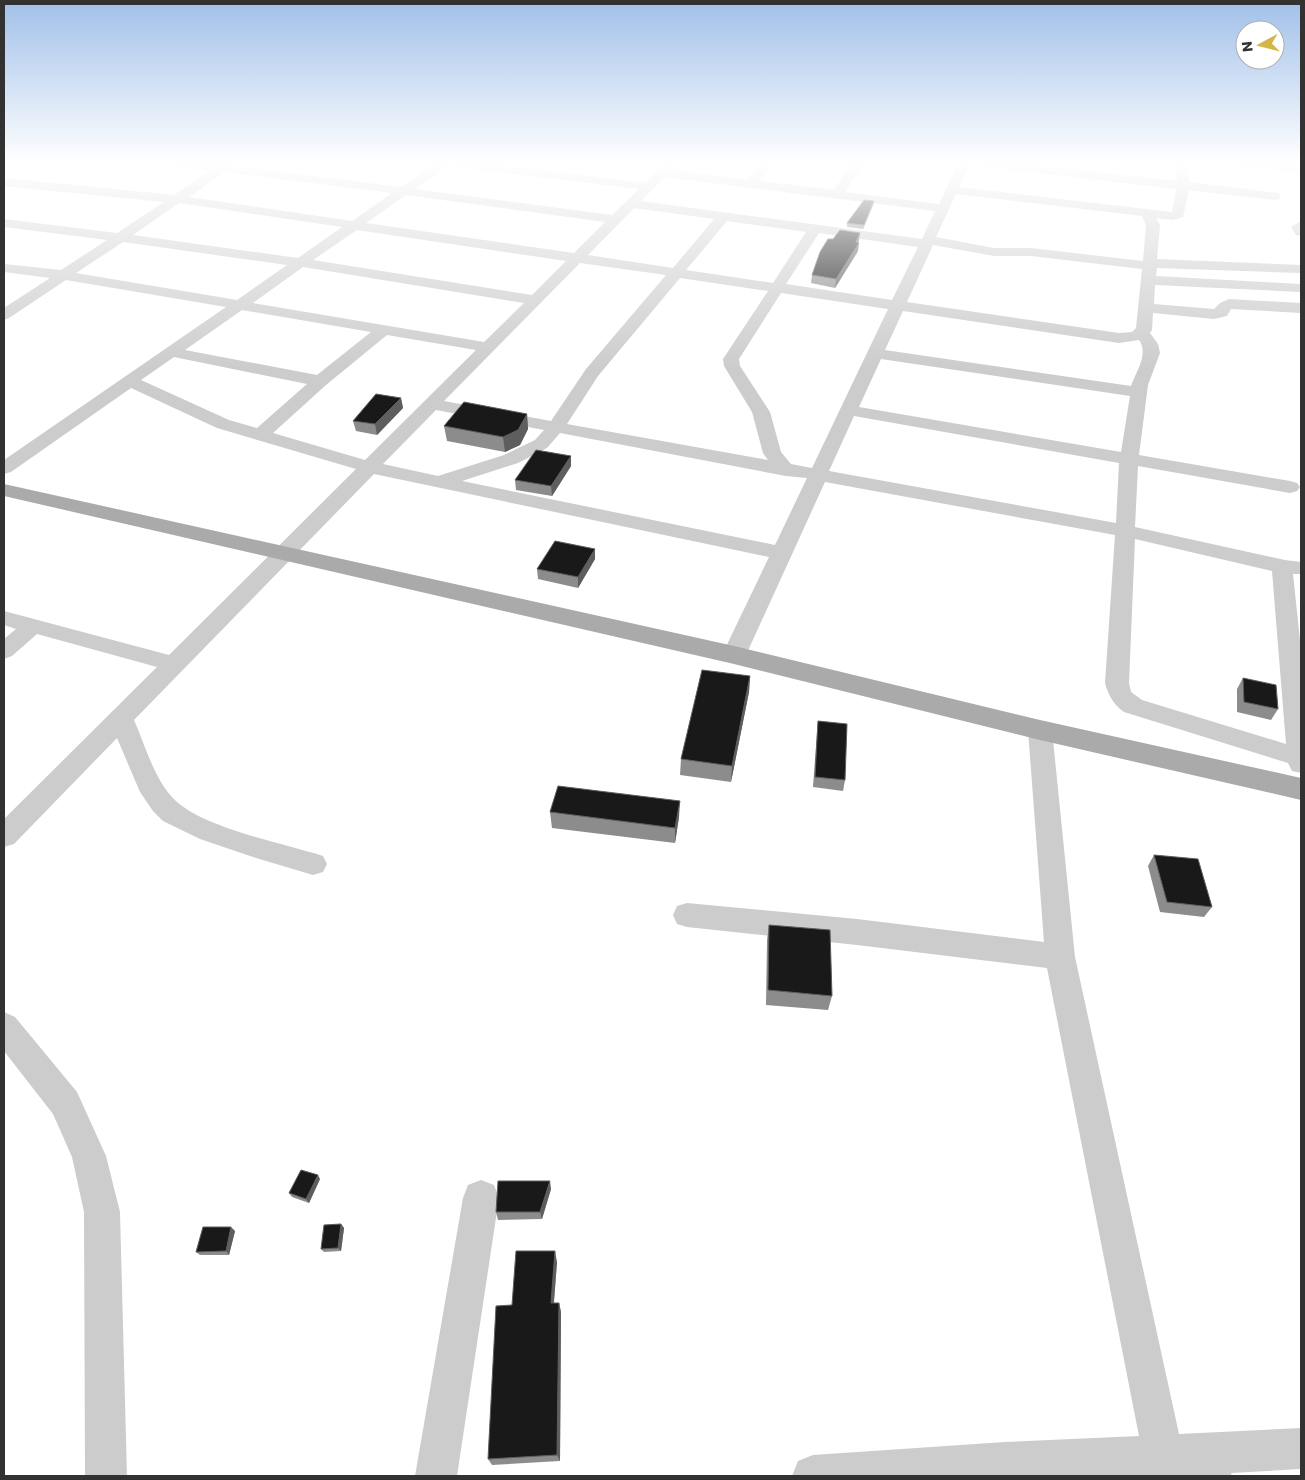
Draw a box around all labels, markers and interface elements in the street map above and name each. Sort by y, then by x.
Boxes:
north arrow [1235,20,1285,70]
text: N [1237,40,1258,53]

